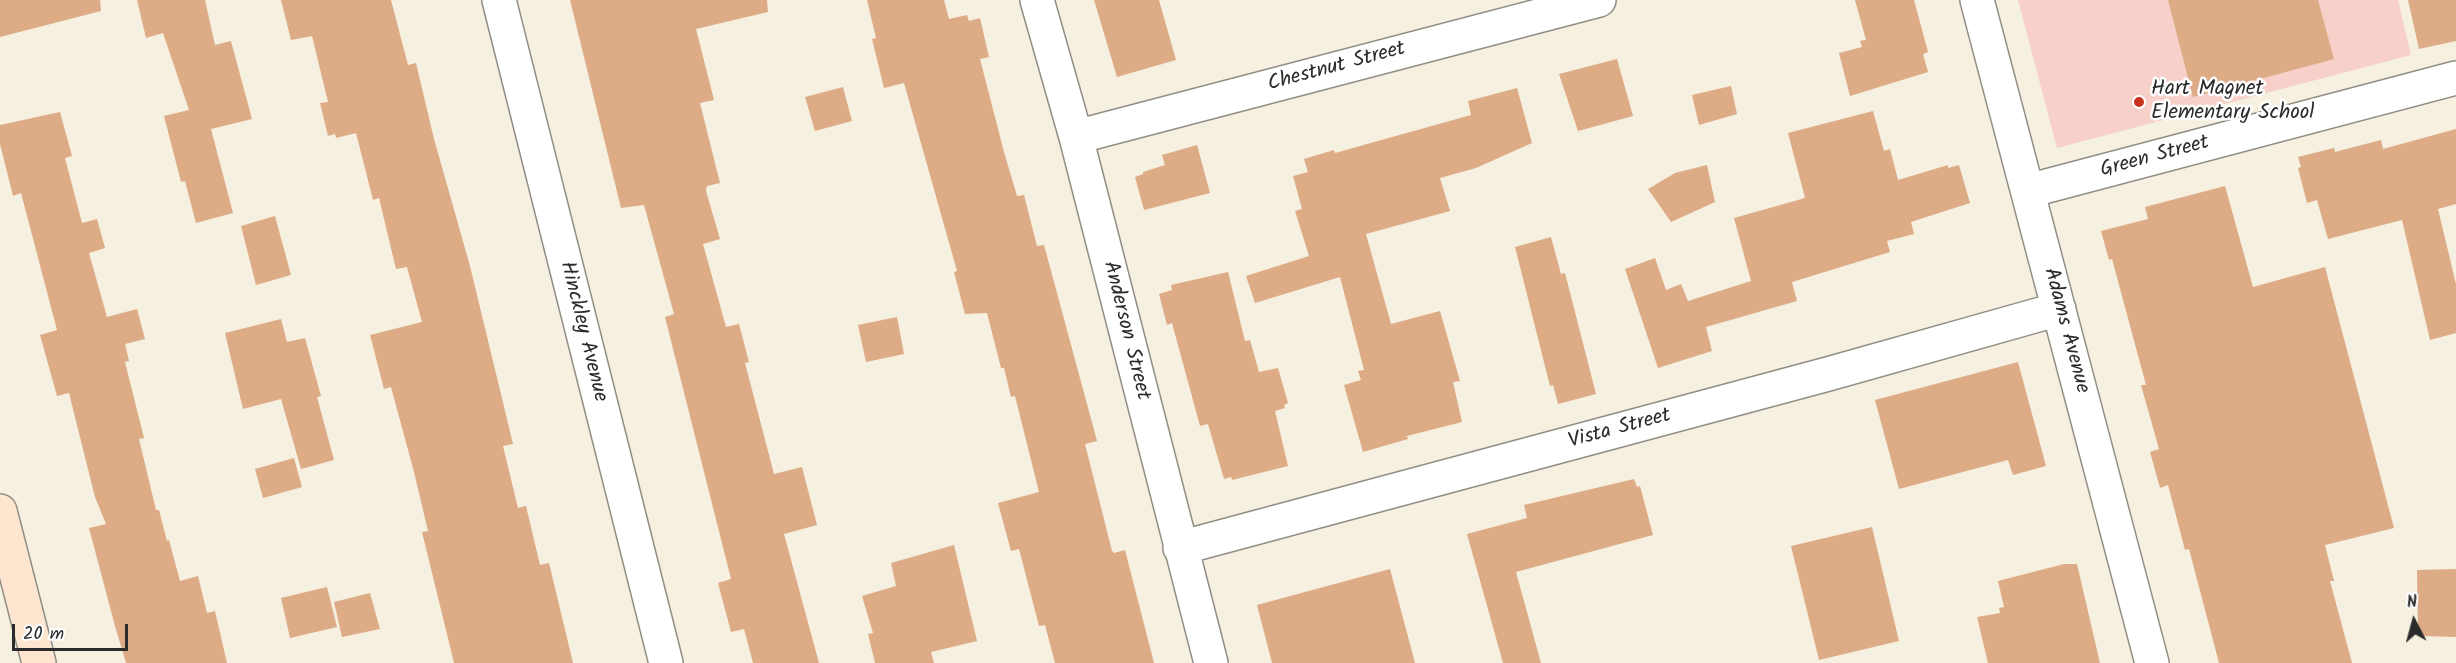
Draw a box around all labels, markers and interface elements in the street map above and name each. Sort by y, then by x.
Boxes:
street label: Chestnut Street [1265,38,1409,98]
place label: Hart Magnet Elementary School [2151,77,2314,127]
marker: Hart Magnet Elementary School [2132,95,2146,109]
street label: Green Street [2098,131,2212,185]
street label: Hinckley Avenue [552,259,612,405]
street label: Anderson Street [1096,259,1154,403]
street label: Adams Avenue [2036,265,2094,397]
street label: Vista Street [1566,404,1674,456]
text: N [2406,590,2418,616]
north arrow [2384,591,2444,651]
scale bar [15,612,130,650]
text: 20 m [23,620,64,649]

